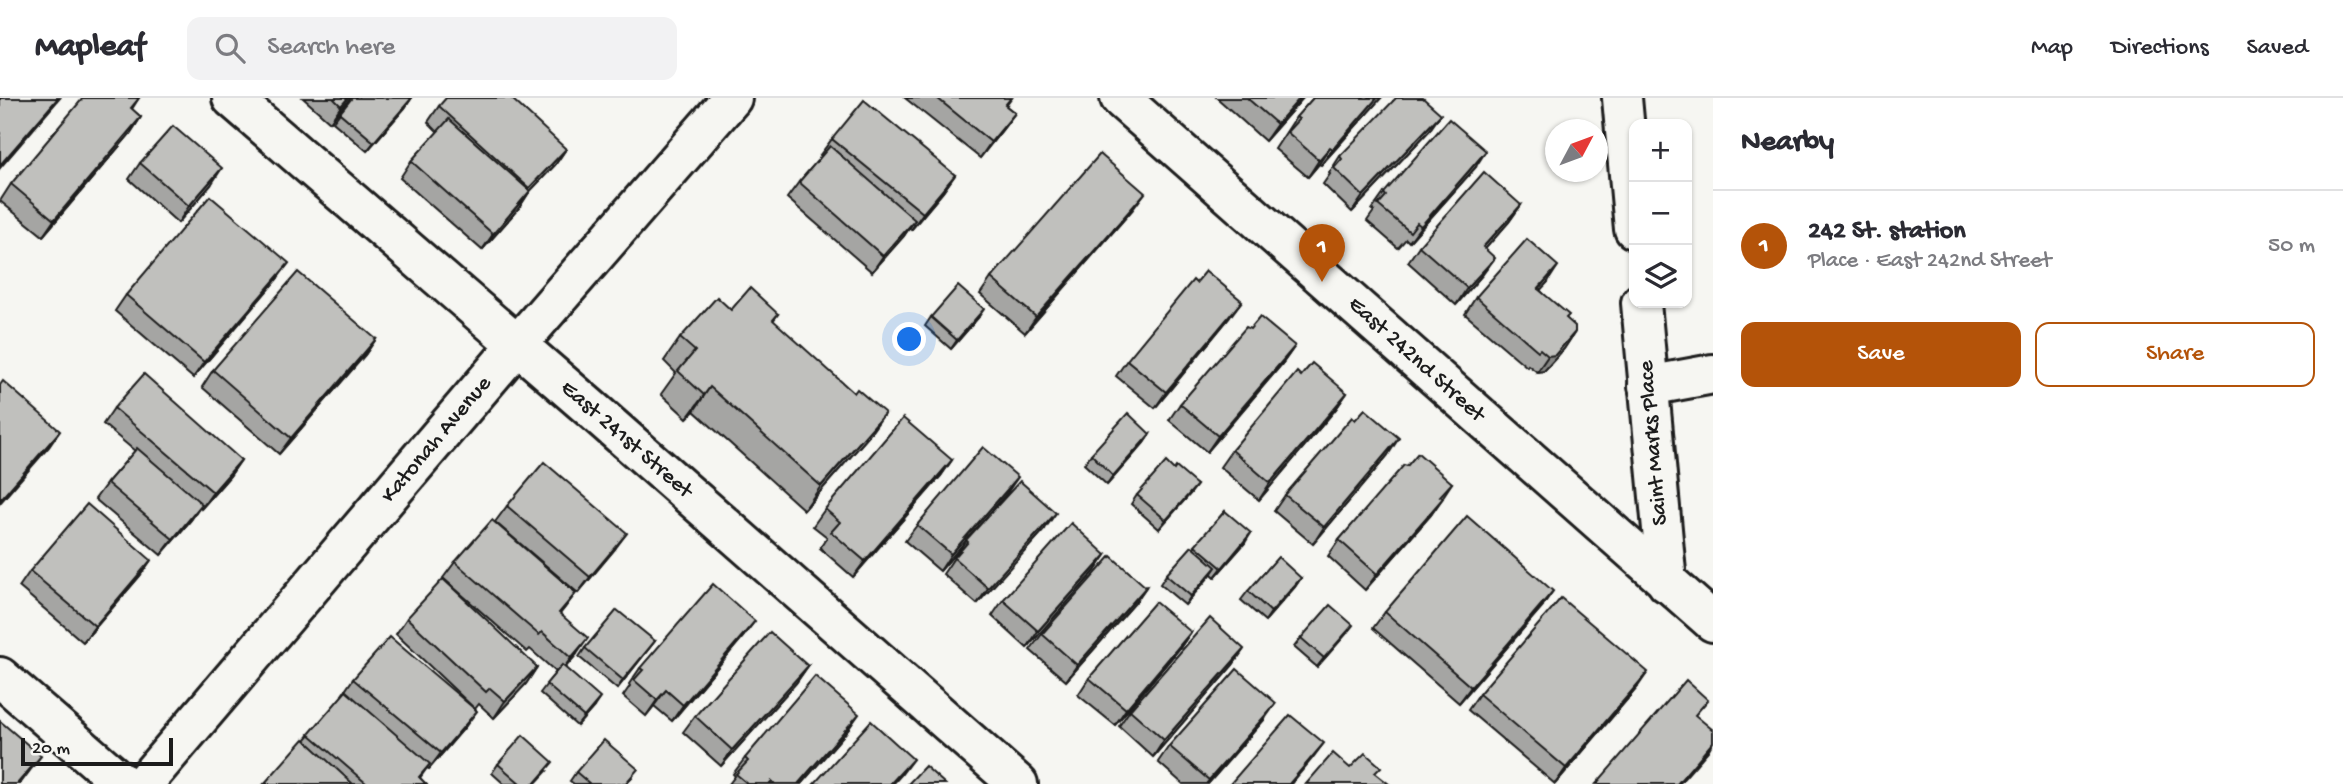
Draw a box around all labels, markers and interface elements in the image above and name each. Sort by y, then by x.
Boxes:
search box [187,17,677,80]
text: Mapleaf [35,29,145,67]
icon: search [211,29,249,67]
text: Search here [267,33,395,64]
text: Map [2031,34,2073,63]
text: Directions [2111,34,2209,63]
text: Saved [2247,34,2308,63]
north arrow [1545,119,1608,182]
map controls [1629,119,1692,308]
button: + [1629,119,1692,182]
text: Nearby [1741,126,1834,161]
button: − [1629,182,1692,245]
text: 242 St. station [1808,217,1966,248]
pin: 1 [1299,224,1345,282]
text: 1 [1759,233,1769,260]
text: 50 m [2268,233,2315,260]
button: layers [1629,245,1692,308]
text: Place · East 242nd Street [1808,248,2051,275]
street label: East 242nd Street [1342,291,1491,430]
your location [892,322,926,356]
button: Save [1741,322,2021,387]
button: Share [2035,322,2315,387]
street label: Saint Marks Place [1633,358,1675,527]
street label: Katonah Avenue [376,370,499,509]
street label: East 241st Street [554,375,699,506]
scale bar [21,735,173,767]
text: 20 m [32,738,70,761]

